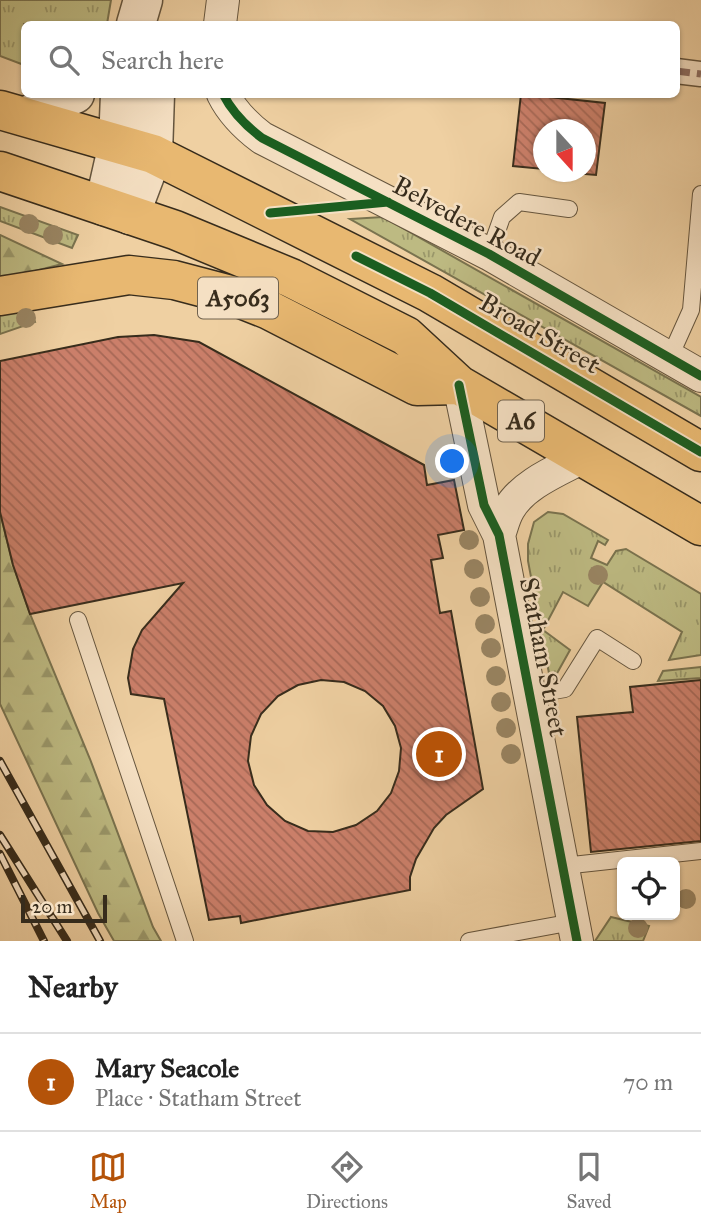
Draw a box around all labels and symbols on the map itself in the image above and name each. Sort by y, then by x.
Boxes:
north arrow [533,119,596,182]
street label: Belvedere Road [388,169,546,273]
road number: A5063 [198,278,278,318]
street label: Broad Street [474,286,606,380]
road number: A6 [498,400,544,442]
your location [435,444,469,478]
street label: Statham Street [513,575,575,739]
pin: 1 [416,728,462,780]
scale bar [21,892,107,924]

